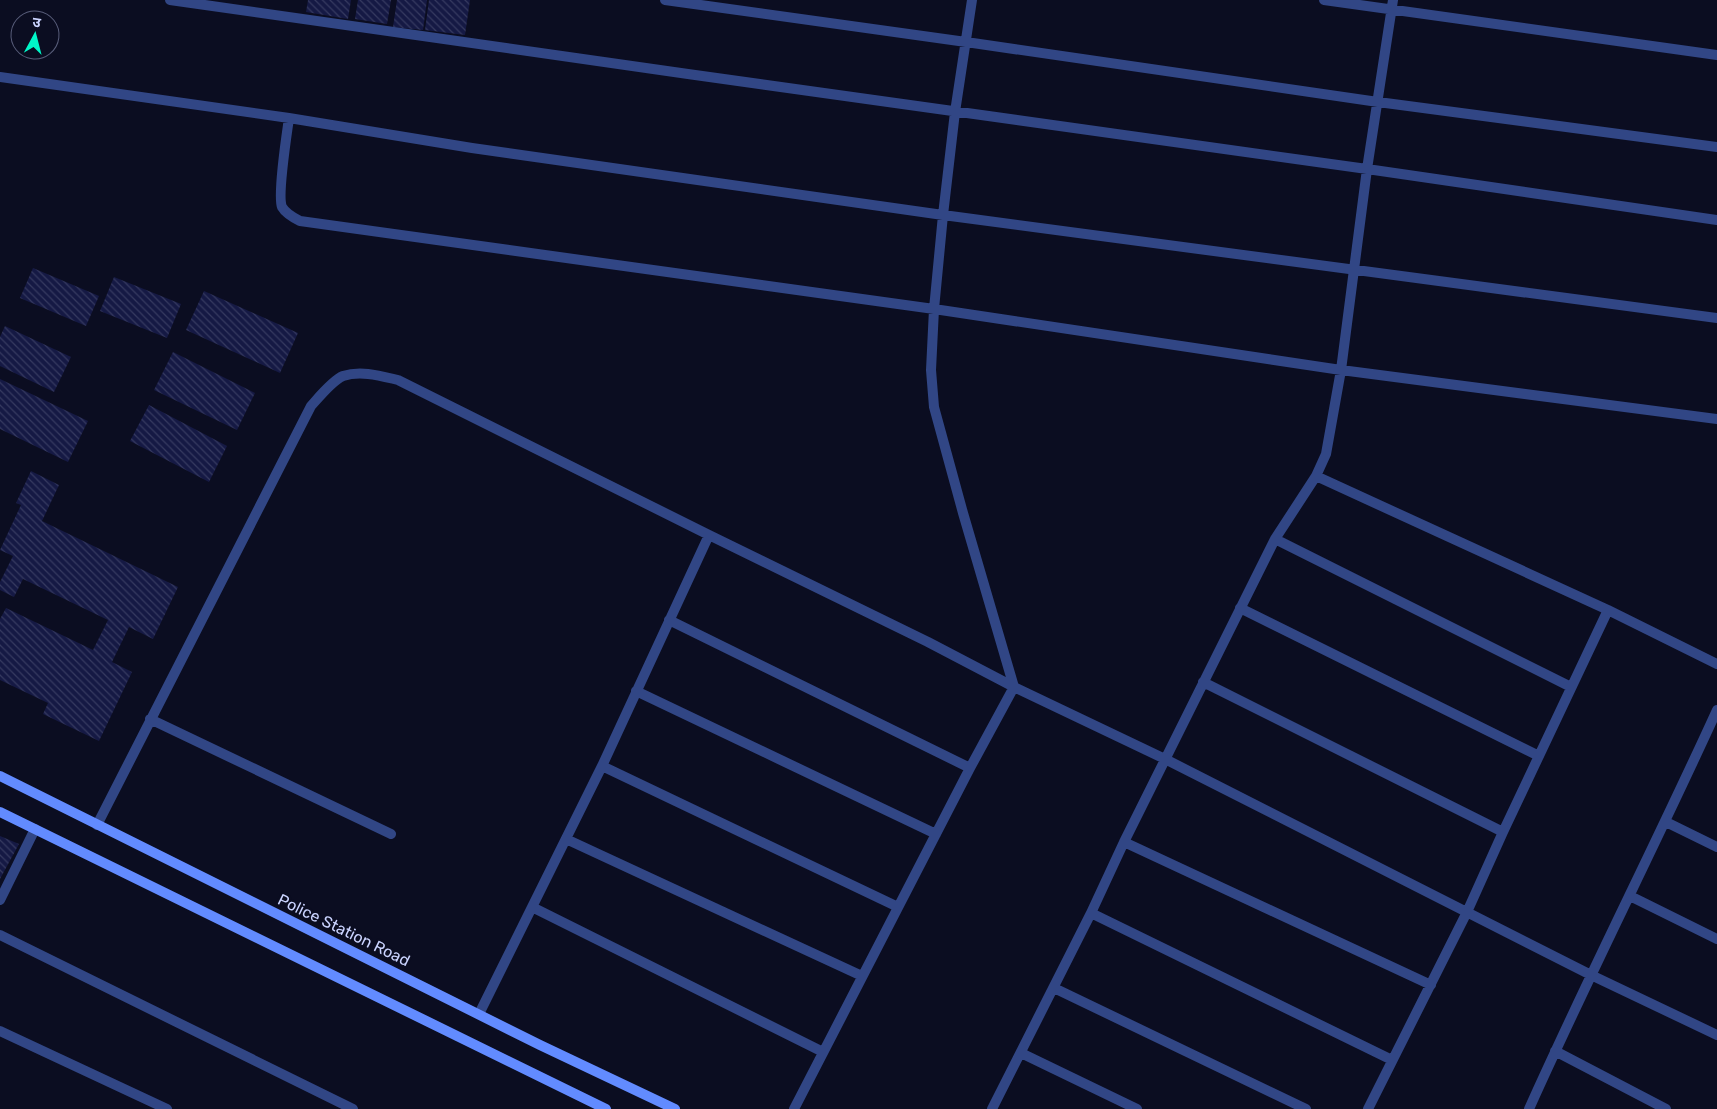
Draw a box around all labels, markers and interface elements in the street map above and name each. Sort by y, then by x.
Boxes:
north arrow [10,10,60,60]
text: उ [31,14,42,32]
street label: Police Station Road [275,890,413,970]

